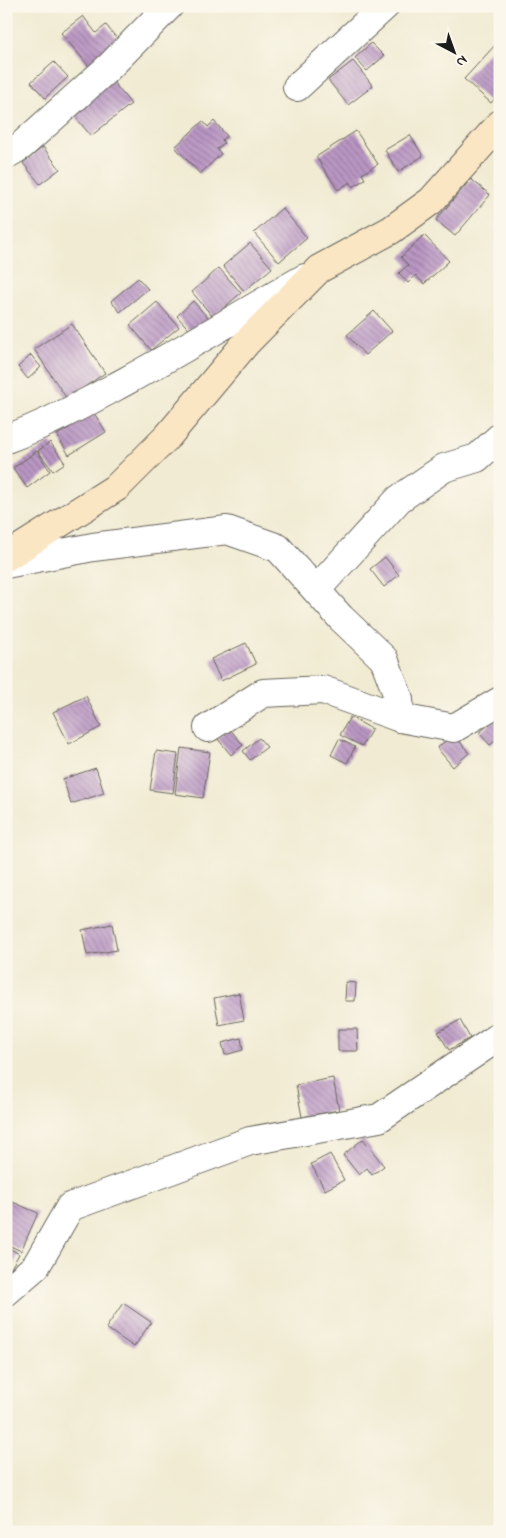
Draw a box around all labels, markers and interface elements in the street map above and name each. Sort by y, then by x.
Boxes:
north arrow [428,28,478,78]
text: N [451,50,472,72]

